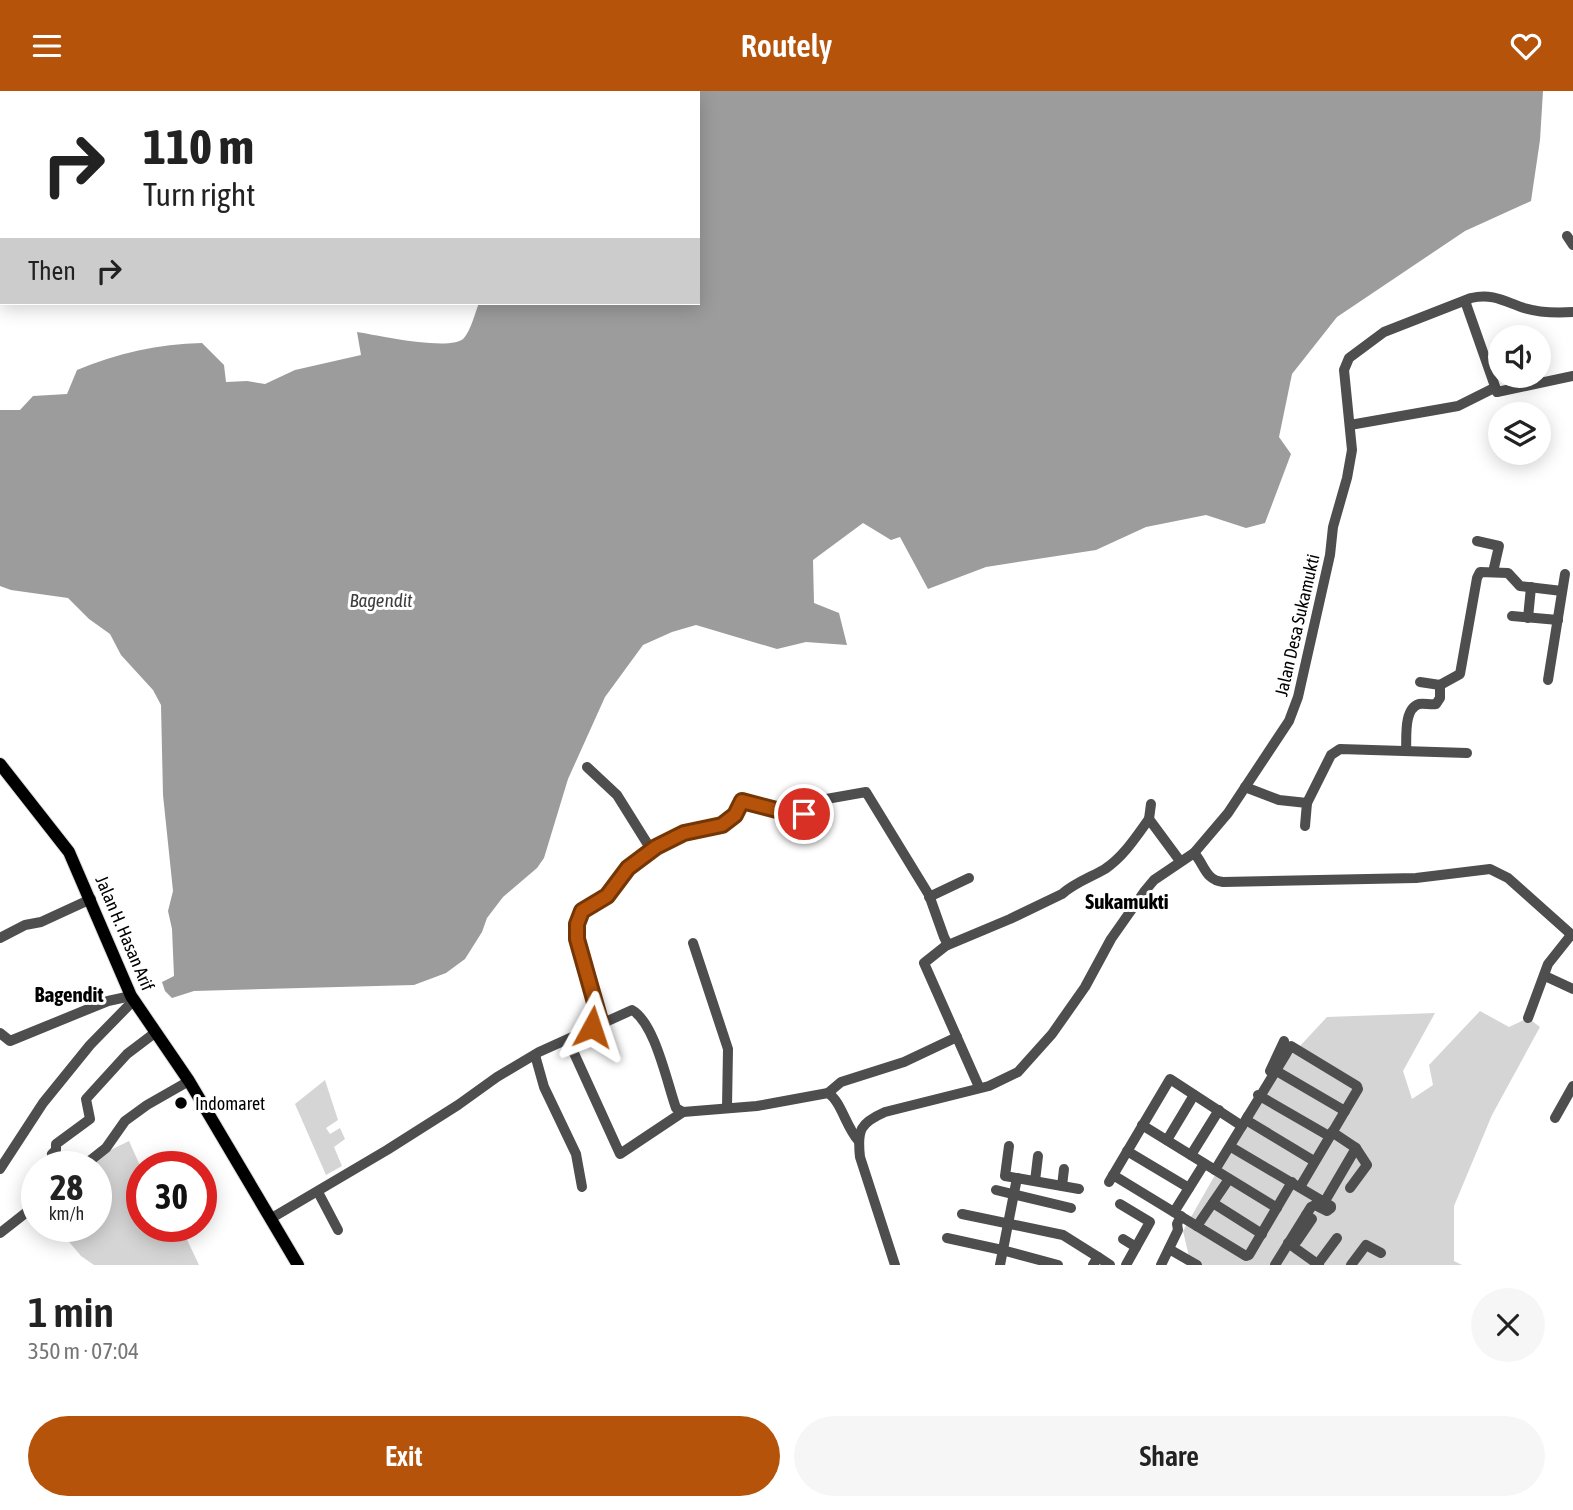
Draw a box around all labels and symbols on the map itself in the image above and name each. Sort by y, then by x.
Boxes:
street label: Jalan Desa Sukamukti [1270,552,1324,698]
water label: Bagendit [349,589,413,611]
pin [774,784,834,844]
street label: Jalan H. Hasan Arif [91,872,159,994]
district label: Sukamukti [1085,889,1169,913]
district label: Bagendit [35,982,103,1006]
position arrow [555,990,629,1064]
place label: Indomaret [195,1093,265,1114]
marker: Indomaret [173,1095,189,1111]
speed limit sign: 30 [126,1151,217,1242]

